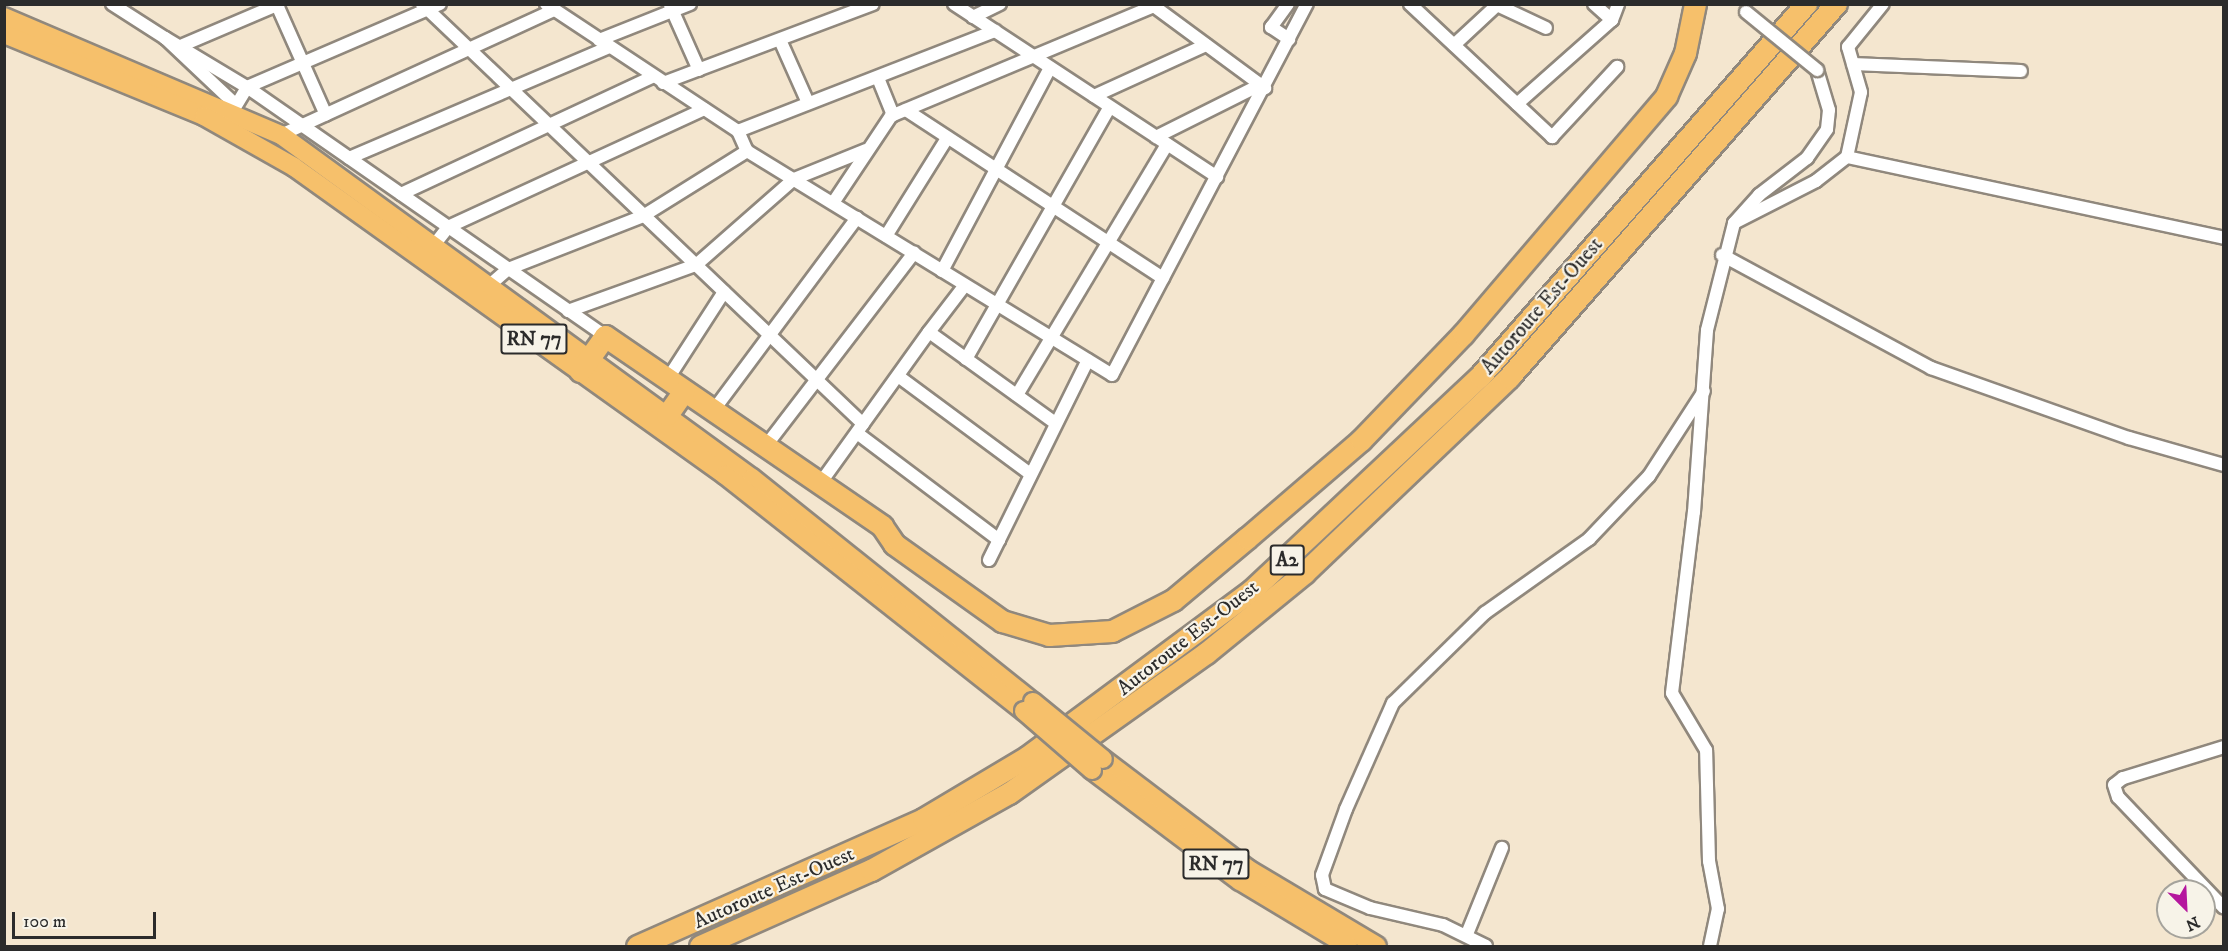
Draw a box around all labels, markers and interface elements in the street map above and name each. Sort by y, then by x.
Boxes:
street label: Autoroute Est-Ouest [1476,232,1608,380]
road number: RN 77 [500,322,568,356]
road number: A2 [1269,543,1305,577]
street label: Autoroute Est-Ouest [1112,575,1264,701]
street label: Autoroute Est-Ouest [690,841,858,935]
road number: RN 77 [1182,847,1250,881]
north arrow [2156,879,2216,939]
scale bar [15,900,159,938]
text: 100 m [23,911,66,933]
text: N [2182,912,2203,935]

